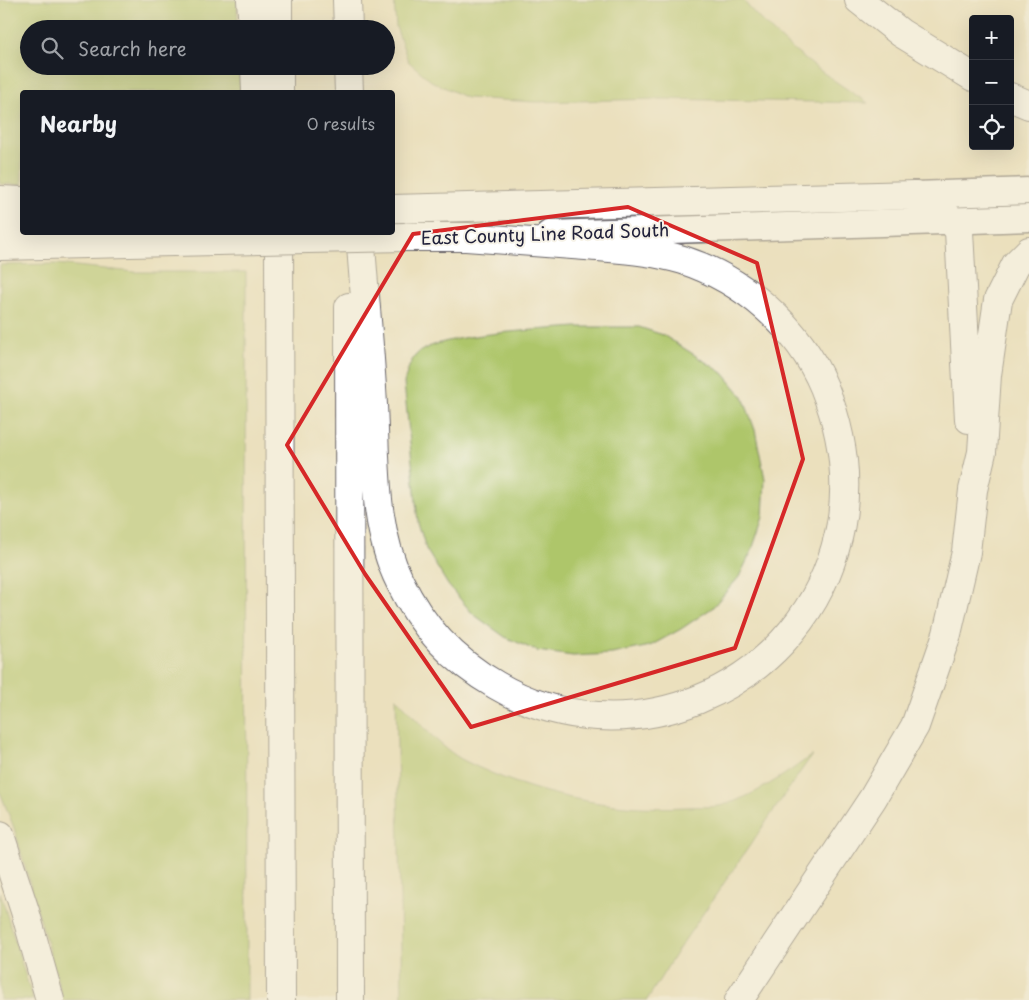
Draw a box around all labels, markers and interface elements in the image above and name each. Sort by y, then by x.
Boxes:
map controls [969,15,1014,150]
button: + [969,15,1014,60]
search box [20,20,395,75]
icon: search [38,34,66,62]
text: Search here [78,34,187,62]
button: − [969,60,1014,105]
button: locate [969,105,1014,150]
text: Nearby [40,107,117,139]
text: 0 results [307,111,375,135]
street label: East County Line Road South [420,215,670,251]

